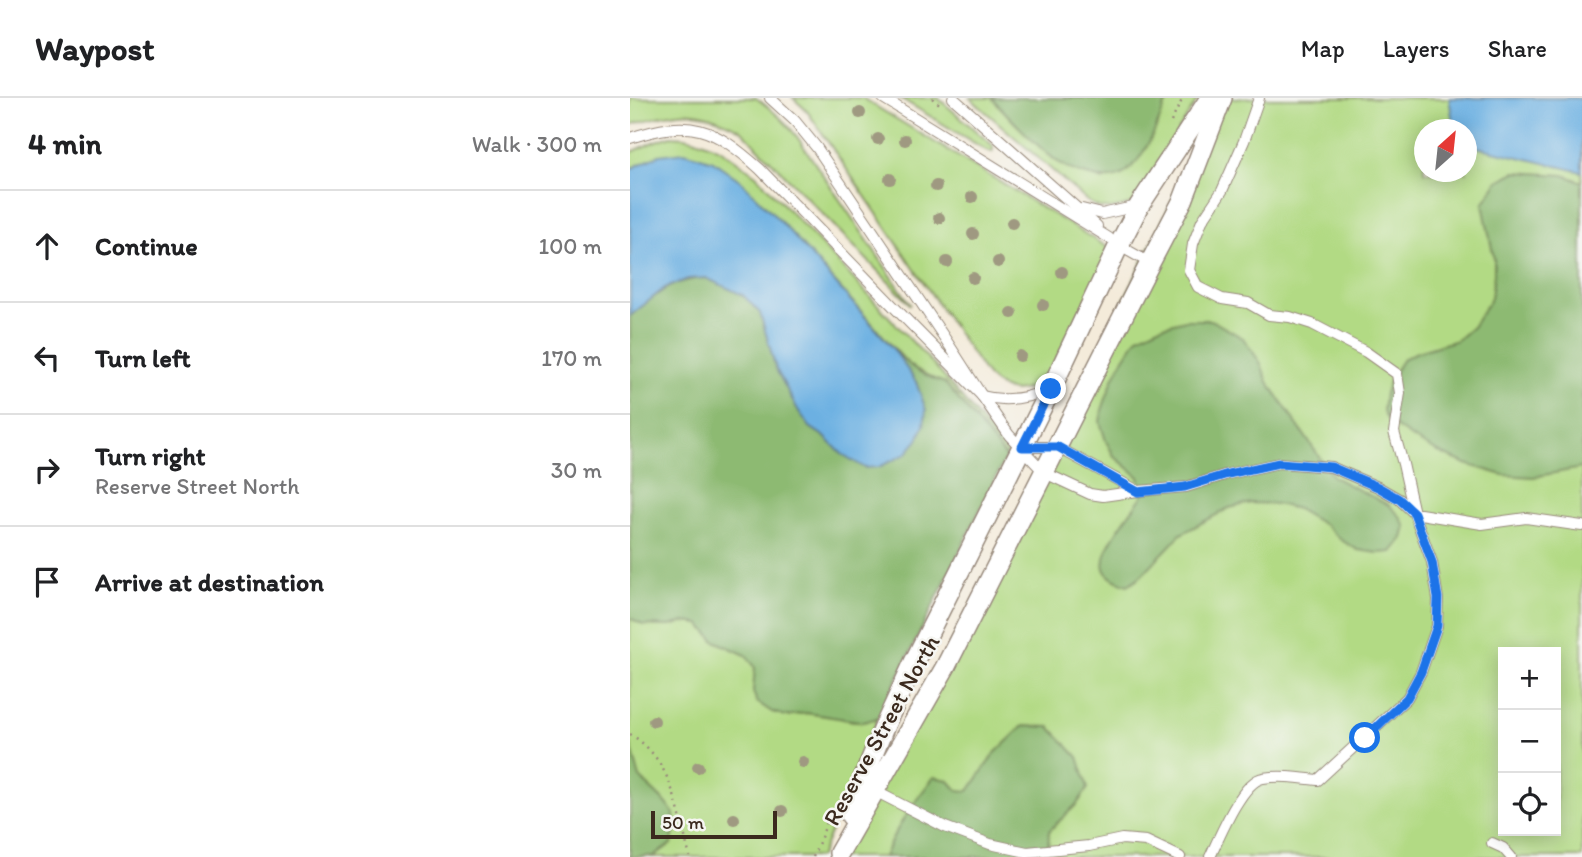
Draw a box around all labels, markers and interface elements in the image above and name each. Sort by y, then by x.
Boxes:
text: Waypost [35,29,155,68]
text: Map [1301,34,1345,63]
text: Layers [1383,34,1450,63]
text: Share [1488,34,1547,63]
north arrow [1414,119,1477,182]
text: 4 min [28,125,102,162]
text: Walk · 300 m [472,130,602,158]
icon: ahead [28,227,66,265]
text: Continue [95,230,198,262]
text: 100 m [538,232,602,260]
icon: left [28,339,66,377]
text: Turn left [95,342,191,374]
text: 170 m [541,344,602,372]
route end [1035,373,1066,404]
text: Turn right [95,440,206,472]
icon: right [28,451,66,489]
text: 30 m [551,456,602,484]
text: Reserve Street North [95,472,300,500]
icon: arrive [28,563,66,601]
text: Arrive at destination [95,566,324,598]
street label: Reserve Street North [817,629,946,830]
map controls [1498,647,1561,836]
button: + [1498,647,1561,710]
button: − [1498,710,1561,773]
route start [1349,722,1380,753]
button: locate [1498,773,1561,836]
scale bar [651,808,777,840]
text: 50 m [662,811,704,834]

